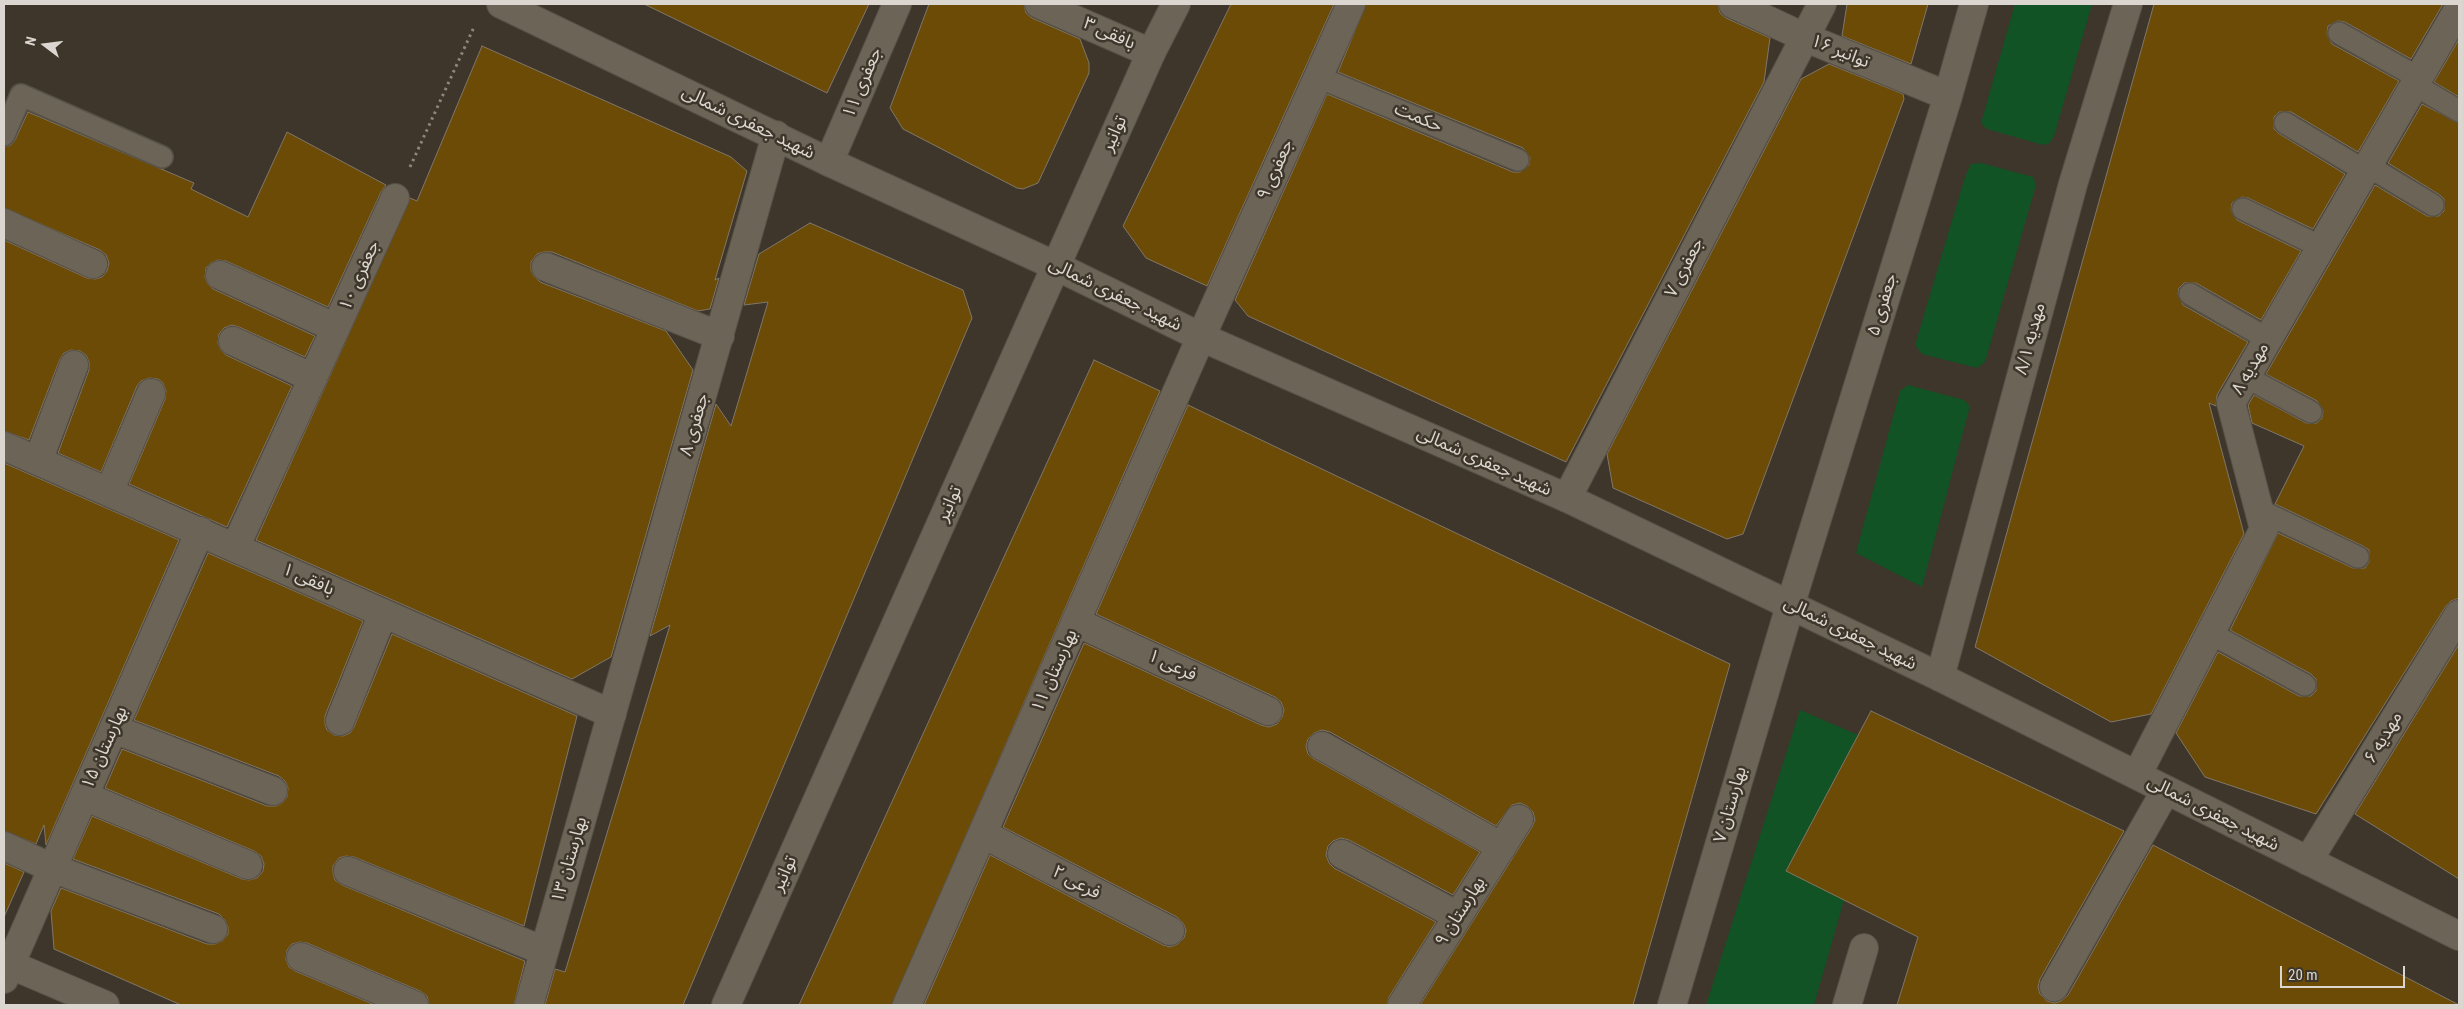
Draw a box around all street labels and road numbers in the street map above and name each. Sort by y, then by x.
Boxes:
street label: بافقی ۳ [1080,13,1138,55]
street label: توانیر ۱۶ [1807,30,1873,74]
street label: جعفری ۱۱ [839,45,887,121]
street label: شهید جعفری شمالی [678,81,818,165]
street label: حکمت [1391,98,1445,138]
street label: توانیر [1098,113,1132,155]
street label: جعفری ۹ [1253,136,1299,204]
street label: جعفری ۷ [1661,235,1709,301]
street label: جعفری ۱۰ [335,238,385,314]
street label: شهید جعفری شمالی [1045,253,1185,337]
street label: جعفری ۵ [1863,271,1903,339]
street label: مهدیه ۸/۱ [2011,301,2051,377]
street label: مهدیه ۸ [2227,339,2275,399]
street label: جعفری ۸ [676,391,714,459]
street label: شهید جعفری شمالی [1413,423,1555,501]
street label: توانیر [933,483,967,525]
street label: بافقی ۱ [279,559,337,601]
street label: شهید جعفری شمالی [1780,592,1920,676]
street label: بهارستان ۱۱ [1027,626,1083,716]
street label: فرعی ۱ [1144,645,1200,687]
street label: بهارستان ۱۵ [77,703,133,793]
street label: مهدیه ۶ [2360,708,2408,768]
street label: بهارستان ۷ [1710,764,1752,846]
street label: شهید جعفری شمالی [2143,771,2283,857]
street label: بهارستان ۱۳ [547,815,593,905]
street label: توانیر [768,853,802,895]
street label: فرعی ۲ [1048,861,1104,905]
street label: بهارستان ۹ [1431,873,1491,951]

